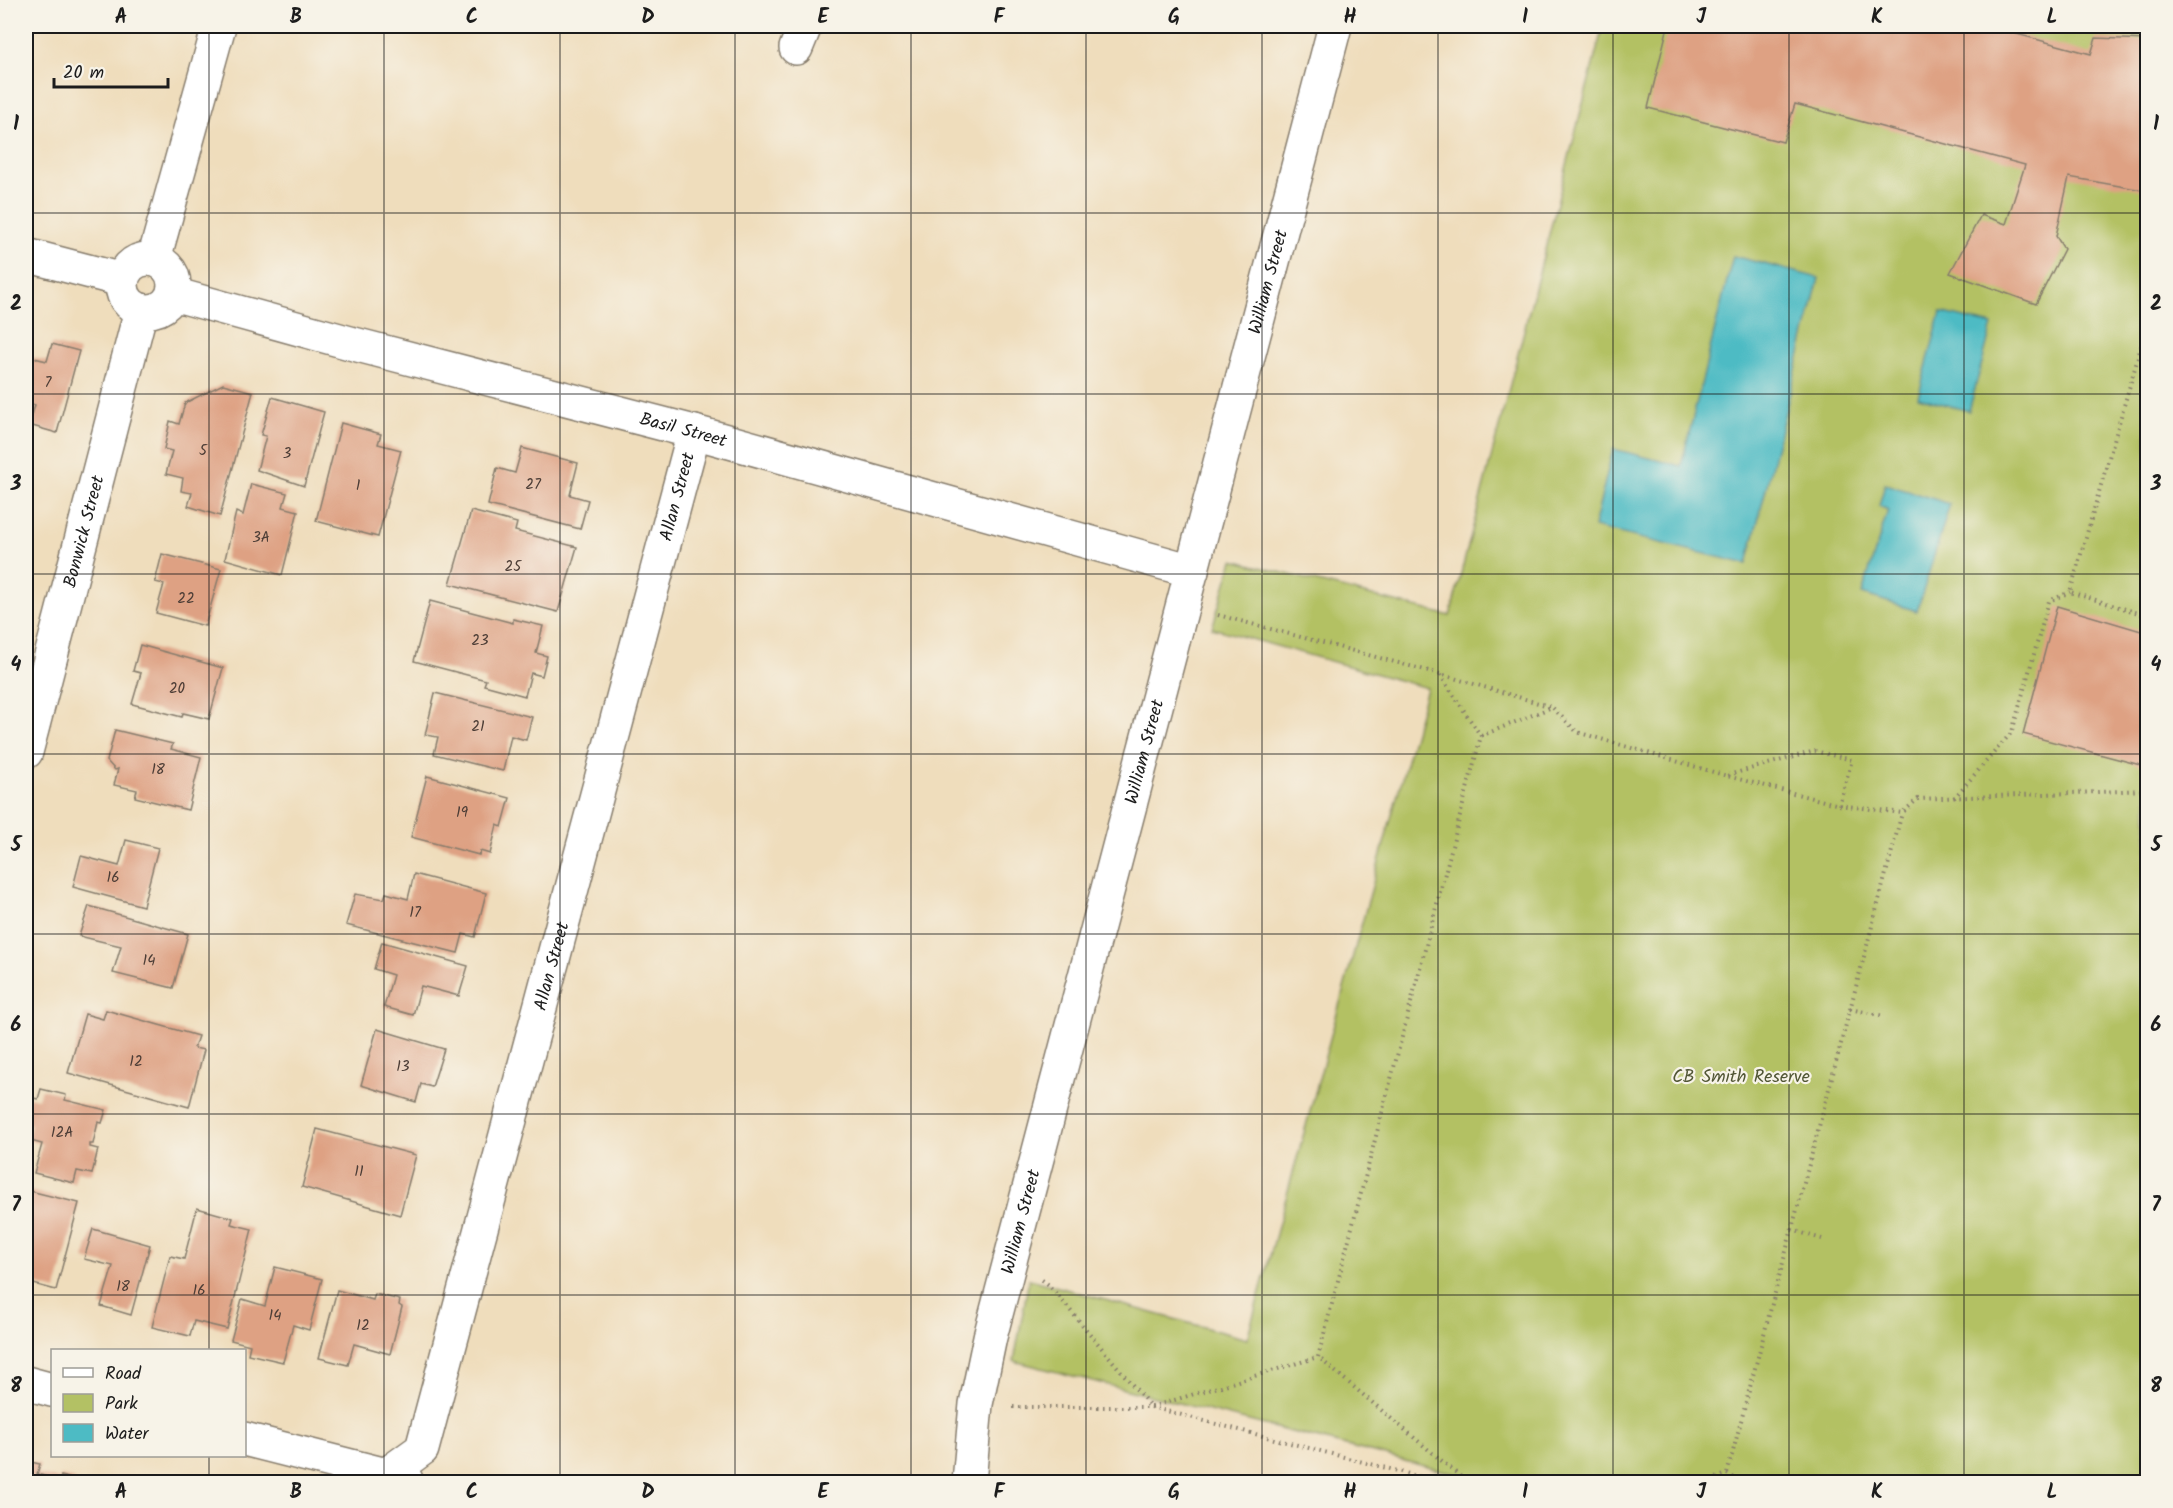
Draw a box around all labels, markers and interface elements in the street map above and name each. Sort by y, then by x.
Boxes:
text: A [115,2,127,34]
text: B [290,2,302,34]
text: C [466,2,478,34]
text: D [641,2,655,34]
text: E [817,2,829,34]
text: F [994,2,1006,34]
text: G [1168,2,1180,34]
text: H [1343,2,1357,34]
text: I [1522,2,1528,34]
text: J [1696,2,1707,34]
text: K [1871,2,1883,34]
text: L [2047,2,2057,34]
scale bar [54,51,168,89]
text: 20 m [63,59,104,88]
text: 1 [13,109,19,141]
text: 1 [2153,109,2159,141]
street label: William Street [1241,226,1297,338]
text: 2 [10,289,22,321]
text: 2 [2150,289,2162,321]
house number: 7 [45,371,53,395]
street label: Basil Street [636,405,731,457]
house number: 5 [199,439,208,463]
house number: 3 [283,442,292,466]
street label: Allan Street [652,448,704,544]
text: 3 [10,469,22,501]
text: 3 [2150,469,2162,501]
street label: Bonwick Street [56,471,114,591]
house number: 27 [525,473,542,497]
house number: 1 [356,474,361,498]
house number: 3A [252,526,270,550]
house number: 25 [505,555,522,579]
house number: 22 [177,587,195,611]
house number: 23 [471,629,489,653]
text: 4 [11,650,22,682]
text: 4 [2151,650,2162,682]
house number: 20 [169,677,186,701]
street label: William Street [1118,696,1173,808]
house number: 21 [471,715,485,739]
house number: 18 [151,758,166,782]
house number: 19 [456,801,469,825]
text: 5 [10,830,23,862]
text: 5 [2150,830,2163,862]
house number: 16 [106,866,120,890]
house number: 17 [409,901,422,925]
street label: Allan Street [527,918,579,1014]
house number: 14 [143,949,155,973]
text: 6 [11,1010,22,1042]
text: 6 [2151,1010,2162,1042]
house number: 12 [129,1050,143,1074]
house number: 13 [396,1055,410,1079]
park label: CB Smith Reserve [1672,1063,1810,1092]
house number: 12A [51,1121,73,1145]
house number: 11 [354,1160,364,1184]
street label: William Street [994,1166,1050,1278]
text: 7 [11,1190,21,1222]
text: 7 [2151,1190,2161,1222]
house number: 18 [116,1275,131,1299]
house number: 16 [192,1279,206,1303]
house number: 14 [269,1304,281,1328]
house number: 12 [356,1314,370,1338]
legend [51,1349,246,1457]
text: Road [105,1360,142,1389]
text: 8 [10,1371,22,1403]
text: 8 [2150,1371,2162,1403]
text: Park [105,1390,138,1419]
text: Water [105,1420,150,1449]
text: A [115,1477,127,1508]
text: B [290,1477,302,1508]
text: C [466,1477,478,1508]
text: D [641,1477,655,1508]
text: E [817,1477,829,1508]
text: F [994,1477,1006,1508]
text: G [1168,1477,1180,1508]
text: H [1343,1477,1357,1508]
text: I [1522,1477,1528,1508]
text: J [1696,1477,1707,1508]
text: K [1871,1477,1883,1508]
text: L [2047,1477,2057,1508]

